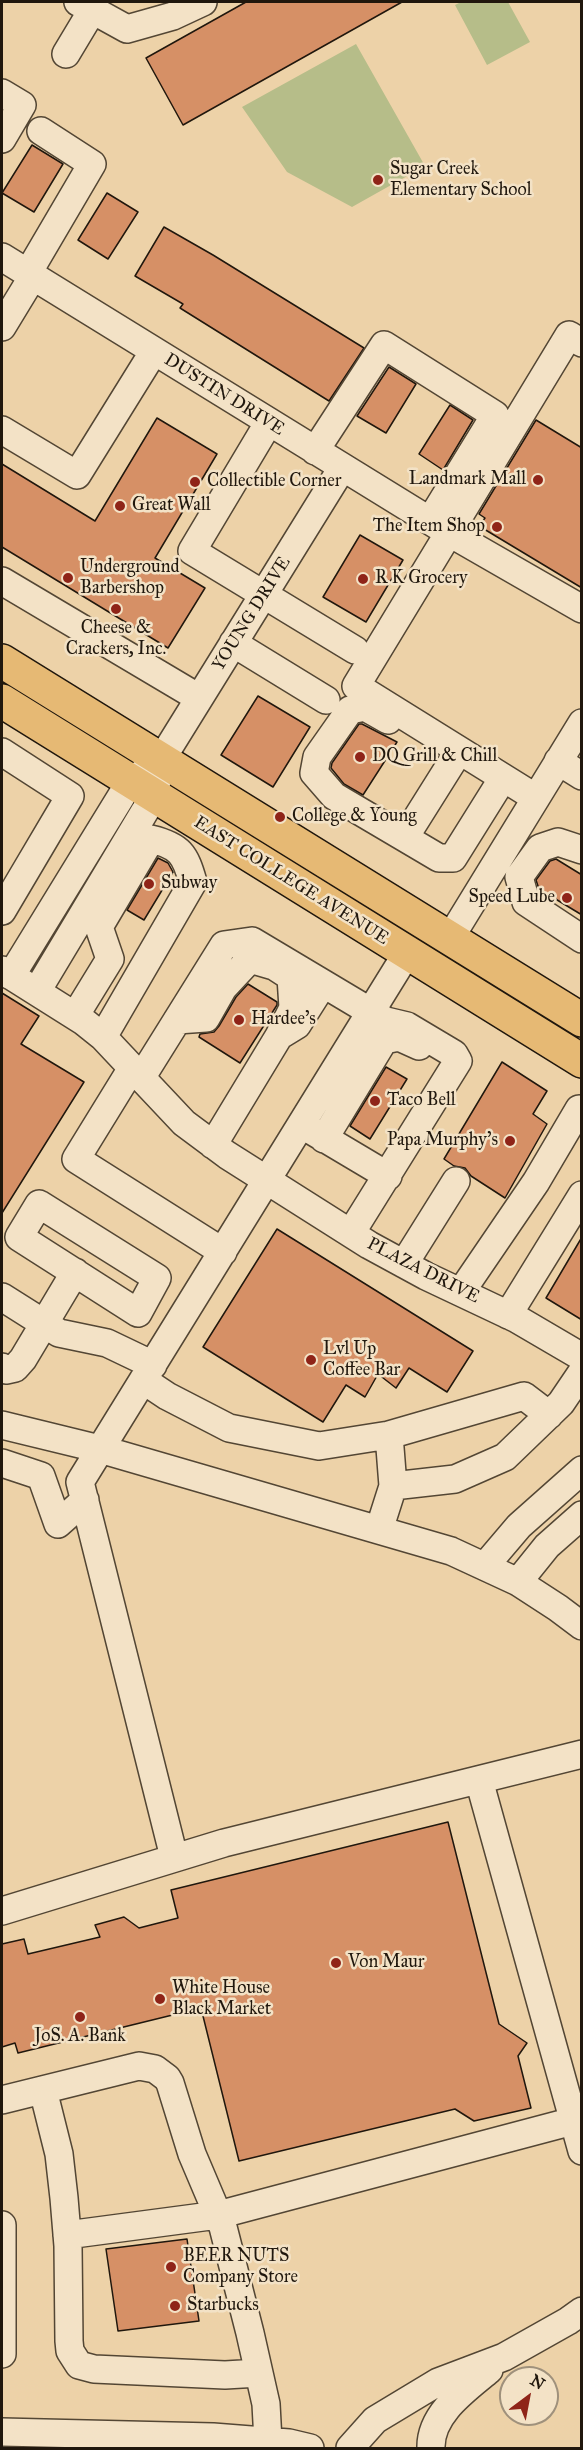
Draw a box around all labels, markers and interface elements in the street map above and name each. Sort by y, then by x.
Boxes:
place label: Sugar Creek Elementary School [390,159,532,201]
marker: Sugar Creek Elementary School [371,173,385,187]
street label: DUSTIN DRIVE [160,349,288,441]
place label: Landmark Mall [409,469,526,491]
place label: Collectible Corner [207,471,341,493]
marker: Landmark Mall [531,473,545,487]
marker: Collectible Corner [188,475,202,489]
place label: Great Wall [132,495,211,517]
marker: Great Wall [113,499,127,513]
place label: The Item Shop [373,516,485,538]
marker: The Item Shop [490,520,504,534]
street label: YOUNG DRIVE [208,553,296,675]
place label: Underground Barbershop [80,557,179,600]
place label: R K Grocery [375,568,467,590]
marker: Underground Barbershop [61,571,75,585]
marker: R K Grocery [356,572,370,586]
marker: Cheese & Crackers, Inc. [109,602,123,616]
place label: Cheese & Crackers, Inc. [66,618,166,660]
place label: DQ Grill & Chill [372,746,497,768]
marker: DQ Grill & Chill [353,750,367,764]
place label: College & Young [292,806,417,828]
marker: College & Young [273,810,287,824]
street label: EAST COLLEGE AVENUE [190,812,392,950]
place label: Subway [161,873,217,895]
marker: Subway [142,877,156,891]
place label: Speed Lube [469,887,555,909]
marker: Speed Lube [560,891,574,905]
place label: Hardee's [251,1009,316,1031]
marker: Hardee's [232,1013,246,1027]
place label: Taco Bell [387,1090,456,1112]
marker: Taco Bell [368,1094,382,1108]
place label: Papa Murphy's [387,1130,498,1152]
marker: Papa Murphy's [503,1134,517,1148]
street label: PLAZA DRIVE [363,1233,483,1309]
place label: Lvl Up Coffee Bar [323,1339,400,1382]
marker: Lvl Up Coffee Bar [304,1353,318,1367]
place label: Von Maur [348,1952,425,1974]
marker: Von Maur [329,1956,343,1970]
place label: White House Black Market [172,1978,271,2020]
marker: White House Black Market [153,1992,167,2006]
marker: JoS. A. Bank [73,2010,87,2024]
place label: JoS. A. Bank [34,2026,126,2048]
place label: BEER NUTS Company Store [183,2246,298,2288]
marker: BEER NUTS Company Store [164,2260,178,2274]
place label: Starbucks [187,2295,259,2317]
marker: Starbucks [168,2299,182,2313]
north arrow [499,2366,559,2426]
text: N [527,2370,549,2394]

